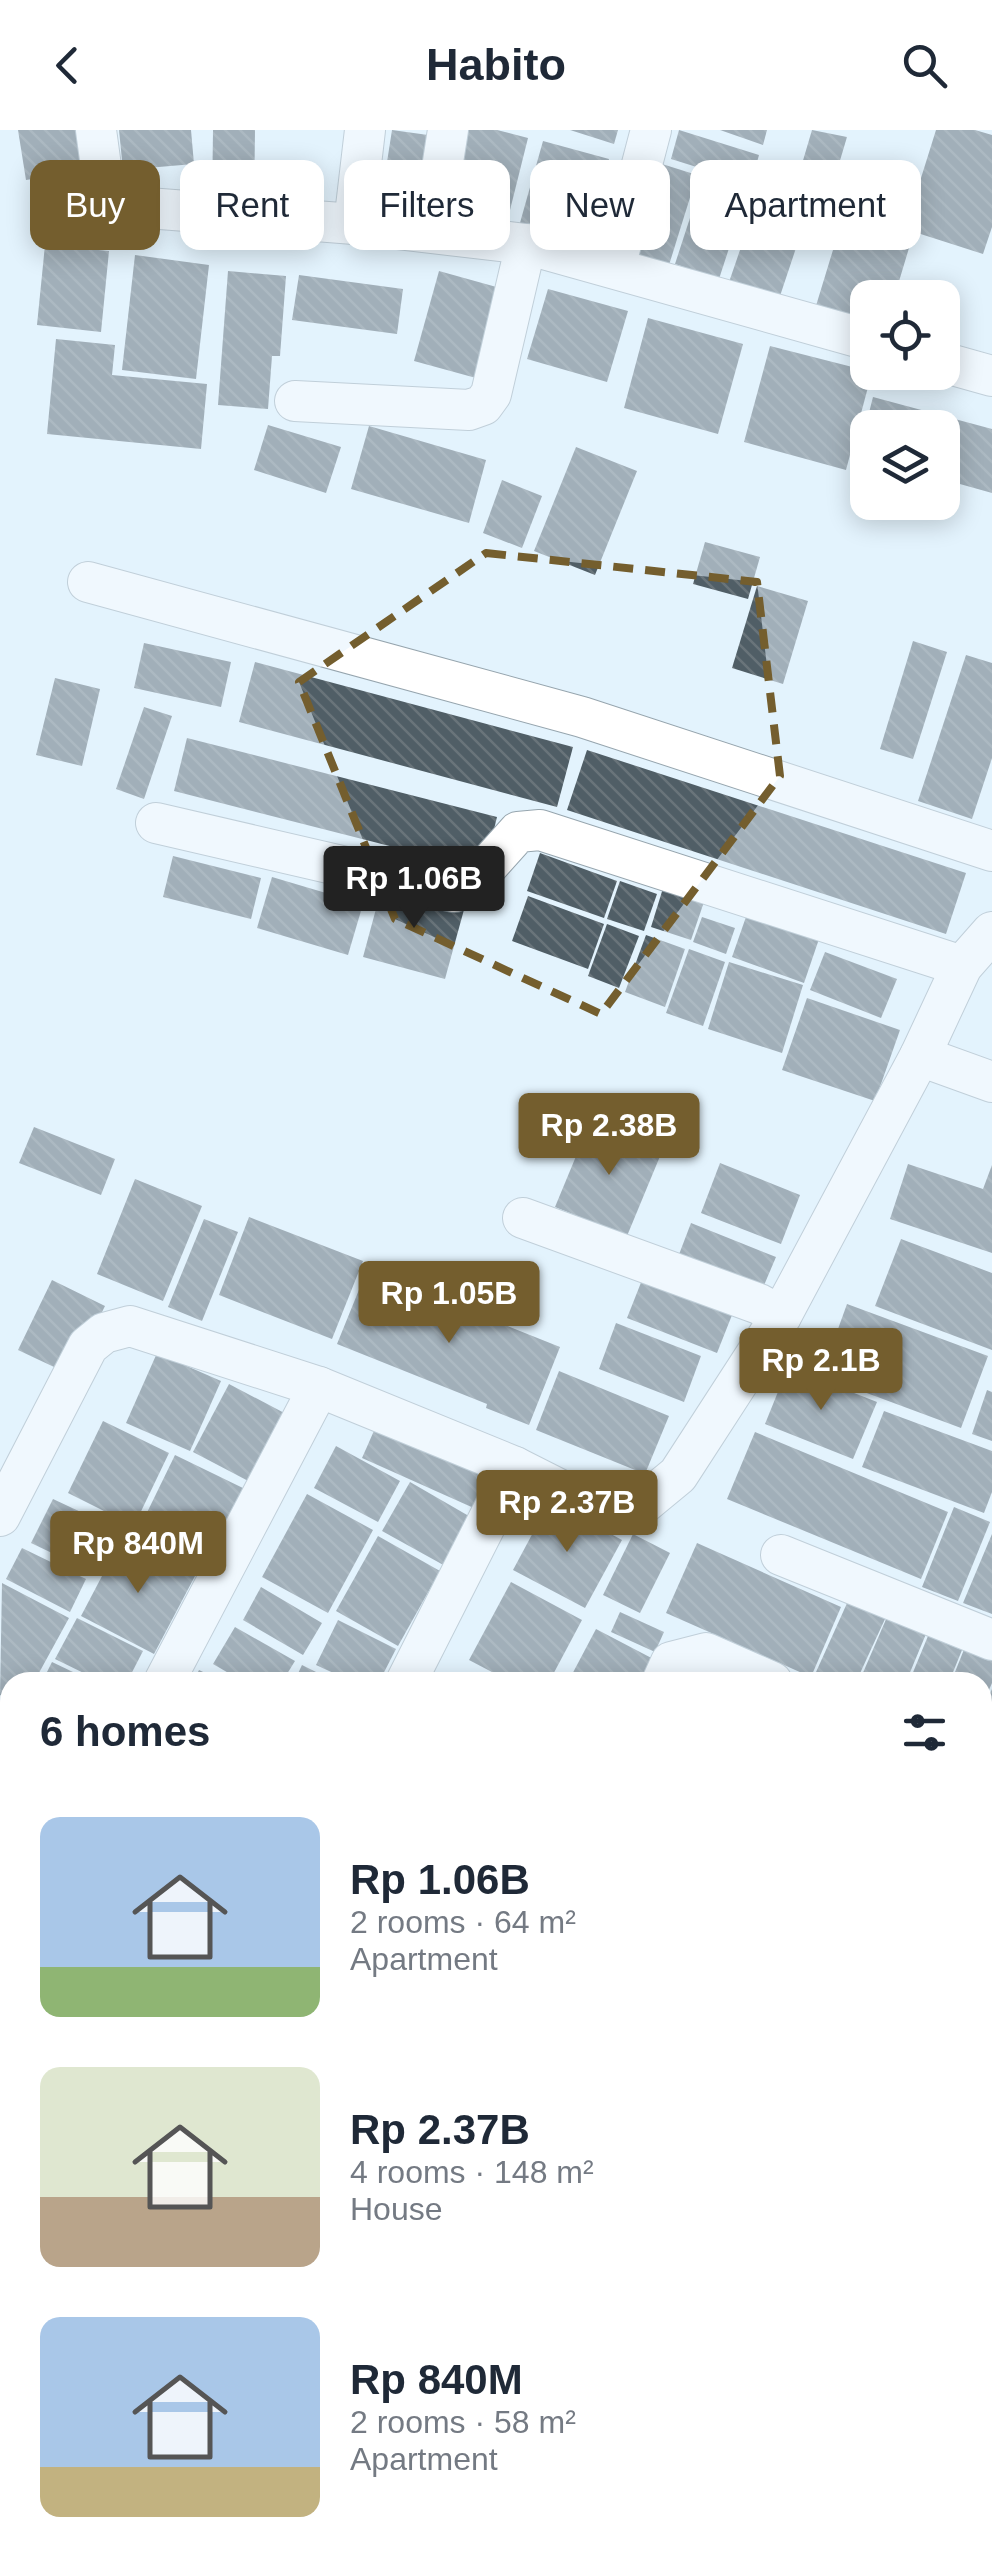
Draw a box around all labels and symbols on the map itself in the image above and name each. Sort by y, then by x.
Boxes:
pin: Rp 1.06B [311,846,517,931]
pin: Rp 2.38B [506,1093,712,1178]
pin: Rp 1.05B [346,1261,552,1346]
pin: Rp 2.1B [729,1328,913,1413]
pin: Rp 2.37B [464,1470,670,1555]
pin: Rp 840M [46,1511,230,1596]

